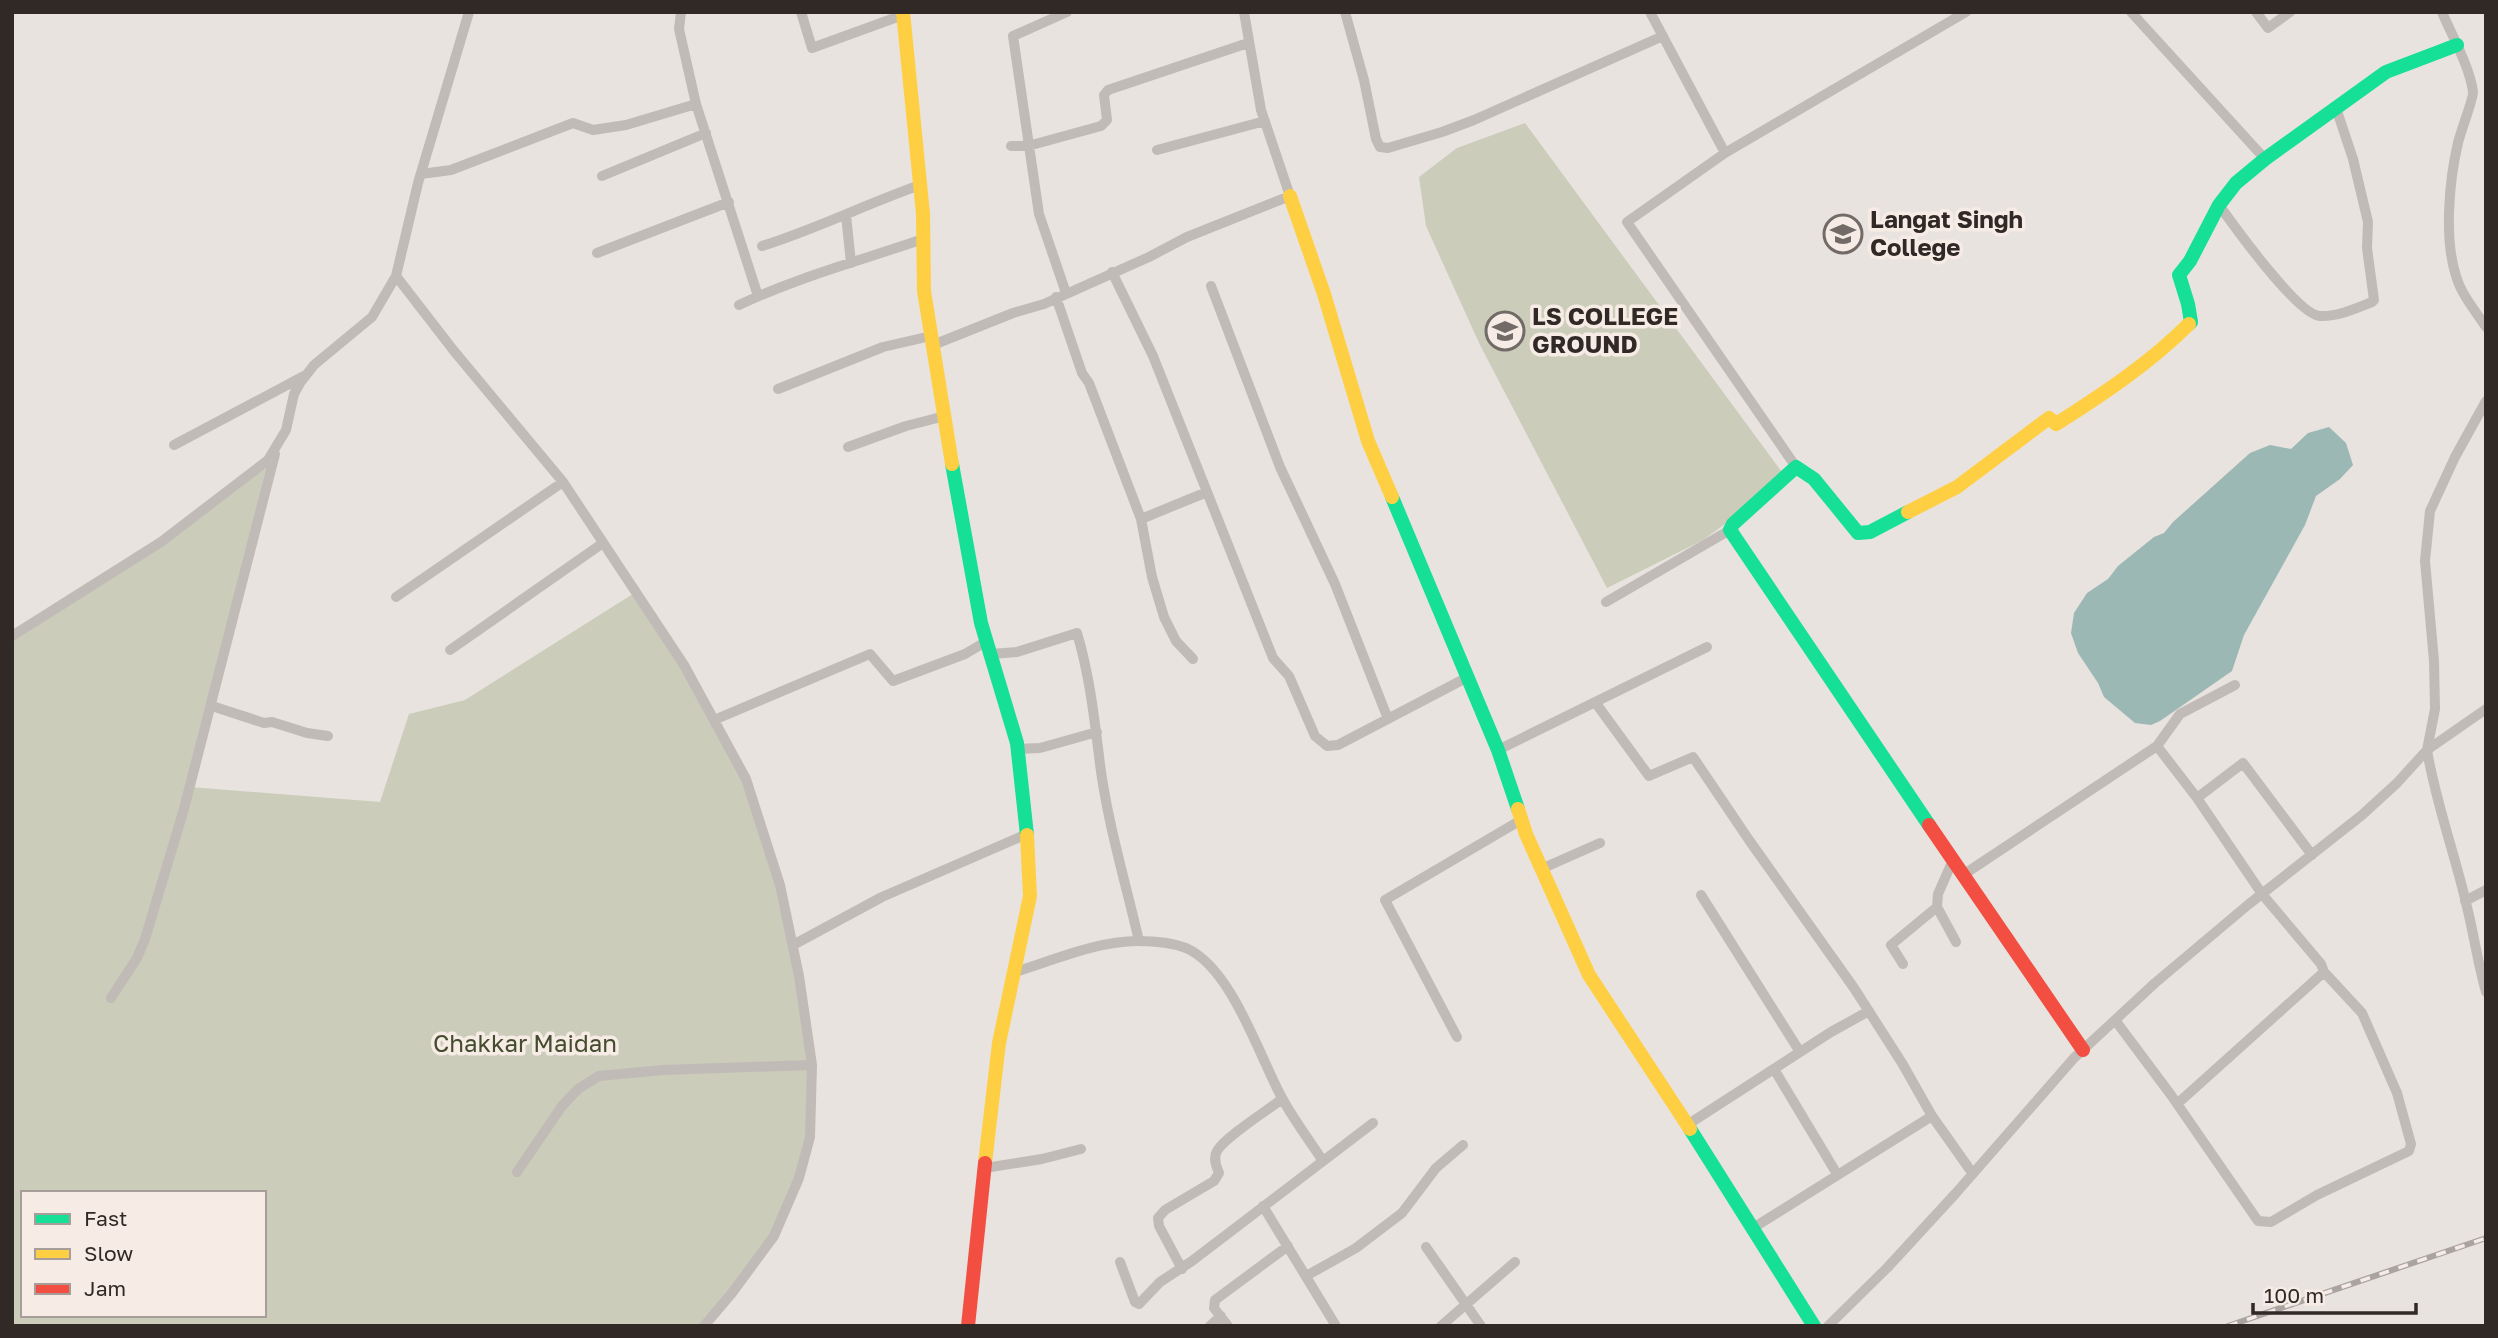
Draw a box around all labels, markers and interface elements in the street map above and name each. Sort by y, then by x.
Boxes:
place label: Langat Singh College [1870,204,2023,261]
school or university icon: Langat Singh College [1822,213,1864,255]
place label: LS COLLEGE GROUND [1532,301,1678,358]
school or university icon: LS COLLEGE GROUND [1484,310,1526,352]
park label: Chakkar Maidan [433,1028,617,1057]
legend [21,1191,266,1317]
text: Fast [84,1205,127,1231]
text: Slow [84,1240,133,1266]
scale bar [2253,1272,2416,1316]
text: Jam [84,1275,126,1301]
text: 100 m [2264,1282,2324,1308]

